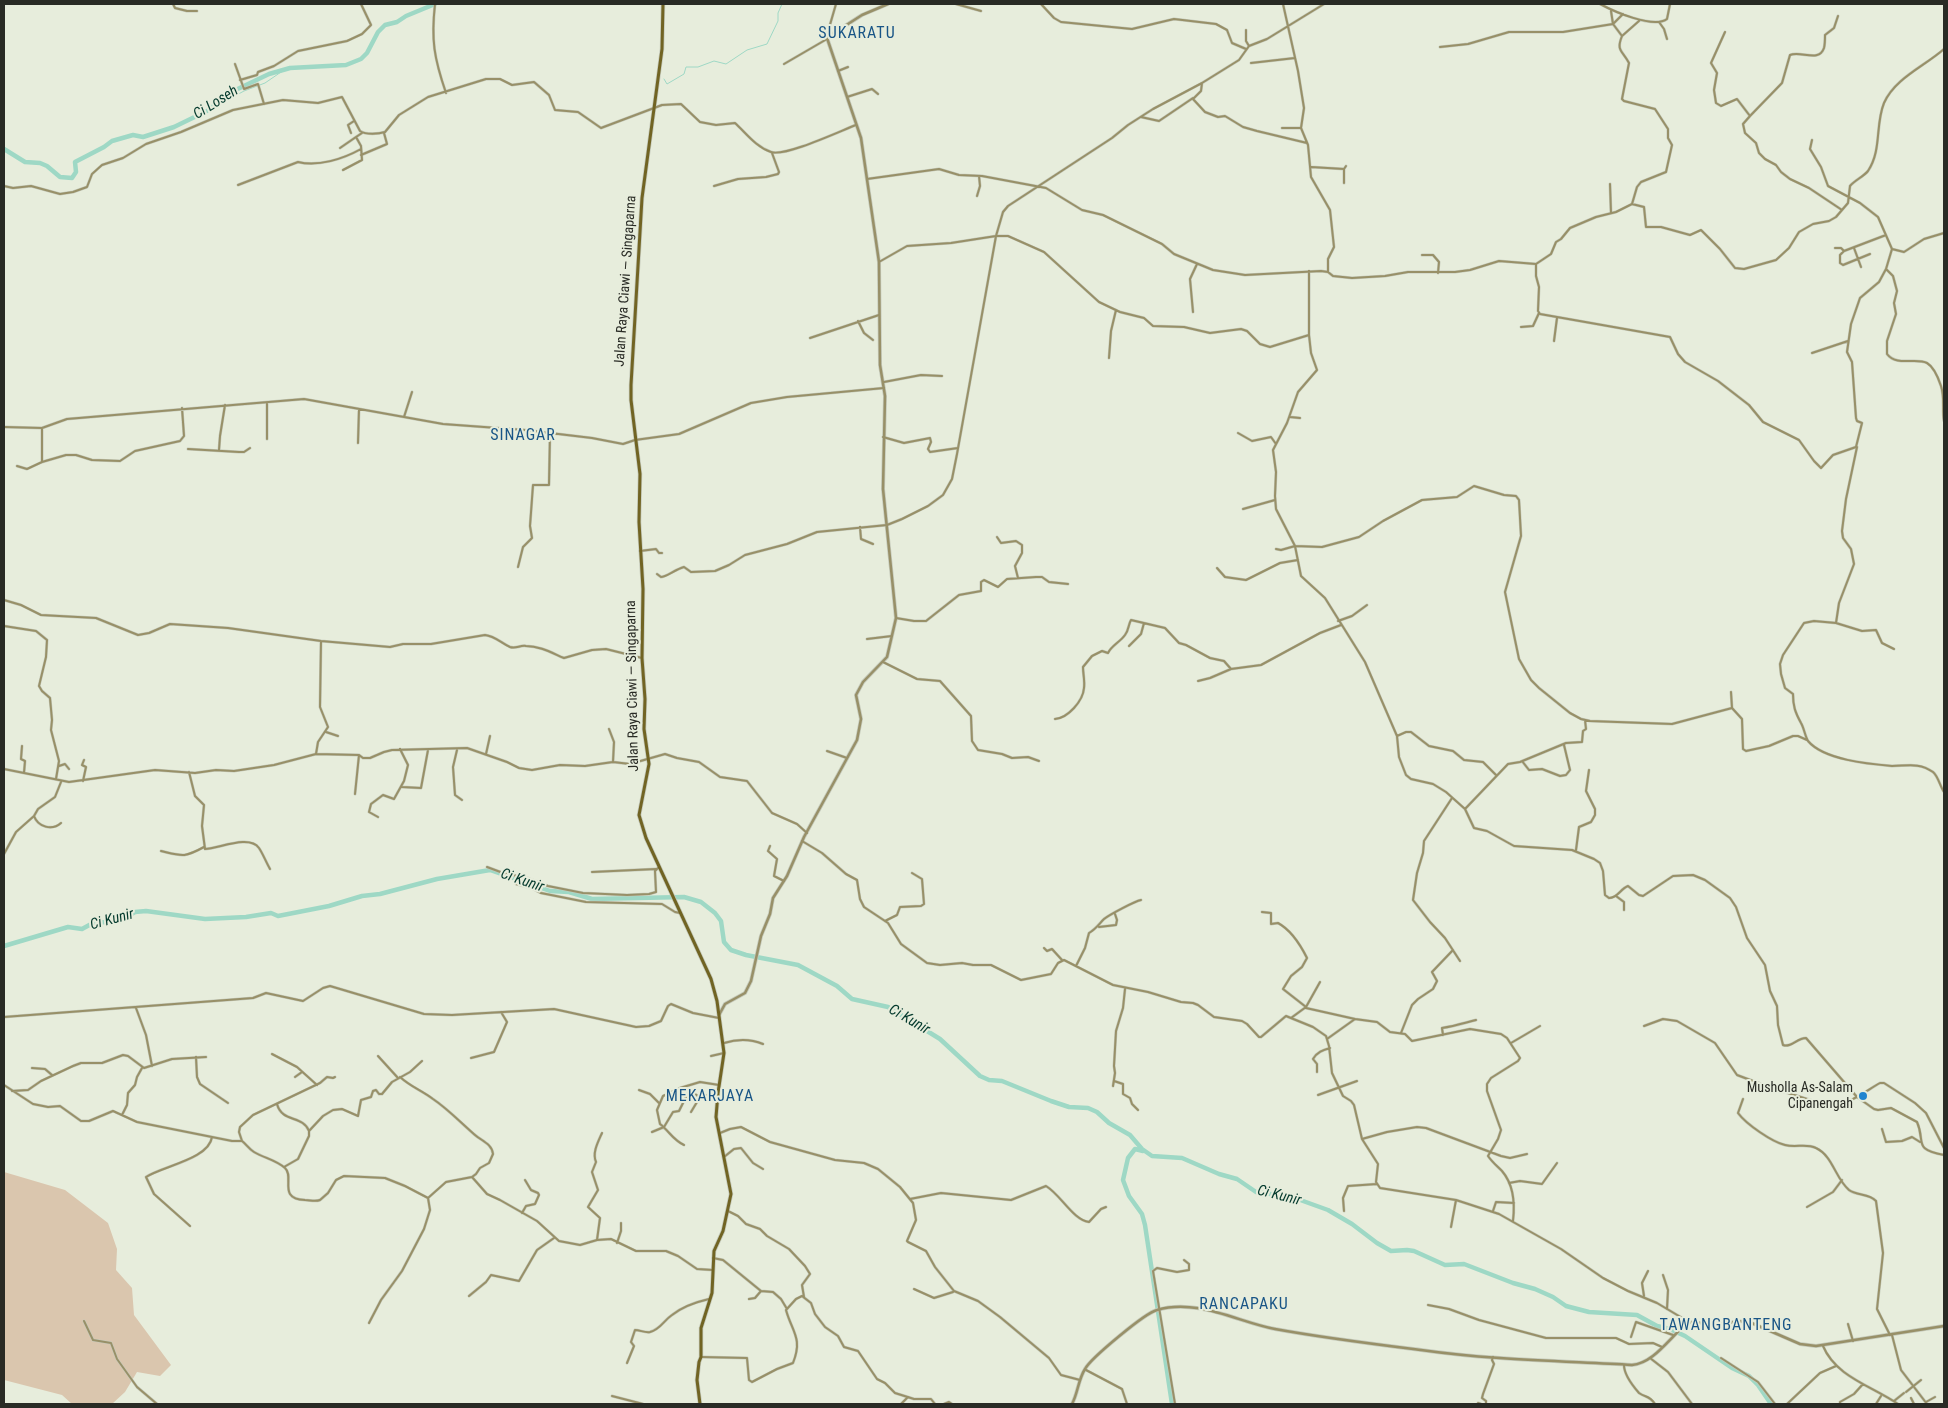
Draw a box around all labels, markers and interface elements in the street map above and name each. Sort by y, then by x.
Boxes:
district label: SUKARATU [817,24,897,44]
water label: Ci Loseh [190,82,242,124]
street label: Jalan Raya Ciawi — Singaparna [612,195,640,367]
district label: SINAGAR [489,426,557,446]
street label: Jalan Raya Ciawi — Singaparna [623,600,643,772]
water label: Ci Kunir [498,865,546,897]
water label: Ci Kunir [88,906,136,934]
water label: Ci Kunir [885,1001,933,1039]
place label: Musholla As-Salam Cipanengah [1747,1080,1853,1112]
district label: MEKARJAYA [665,1087,755,1107]
marker: Musholla As-Salam Cipanengah [1857,1090,1869,1102]
water label: Ci Kunir [1255,1182,1303,1210]
district label: RANCAPAKU [1198,1295,1290,1315]
district label: TAWANGBANTENG [1658,1316,1794,1336]

